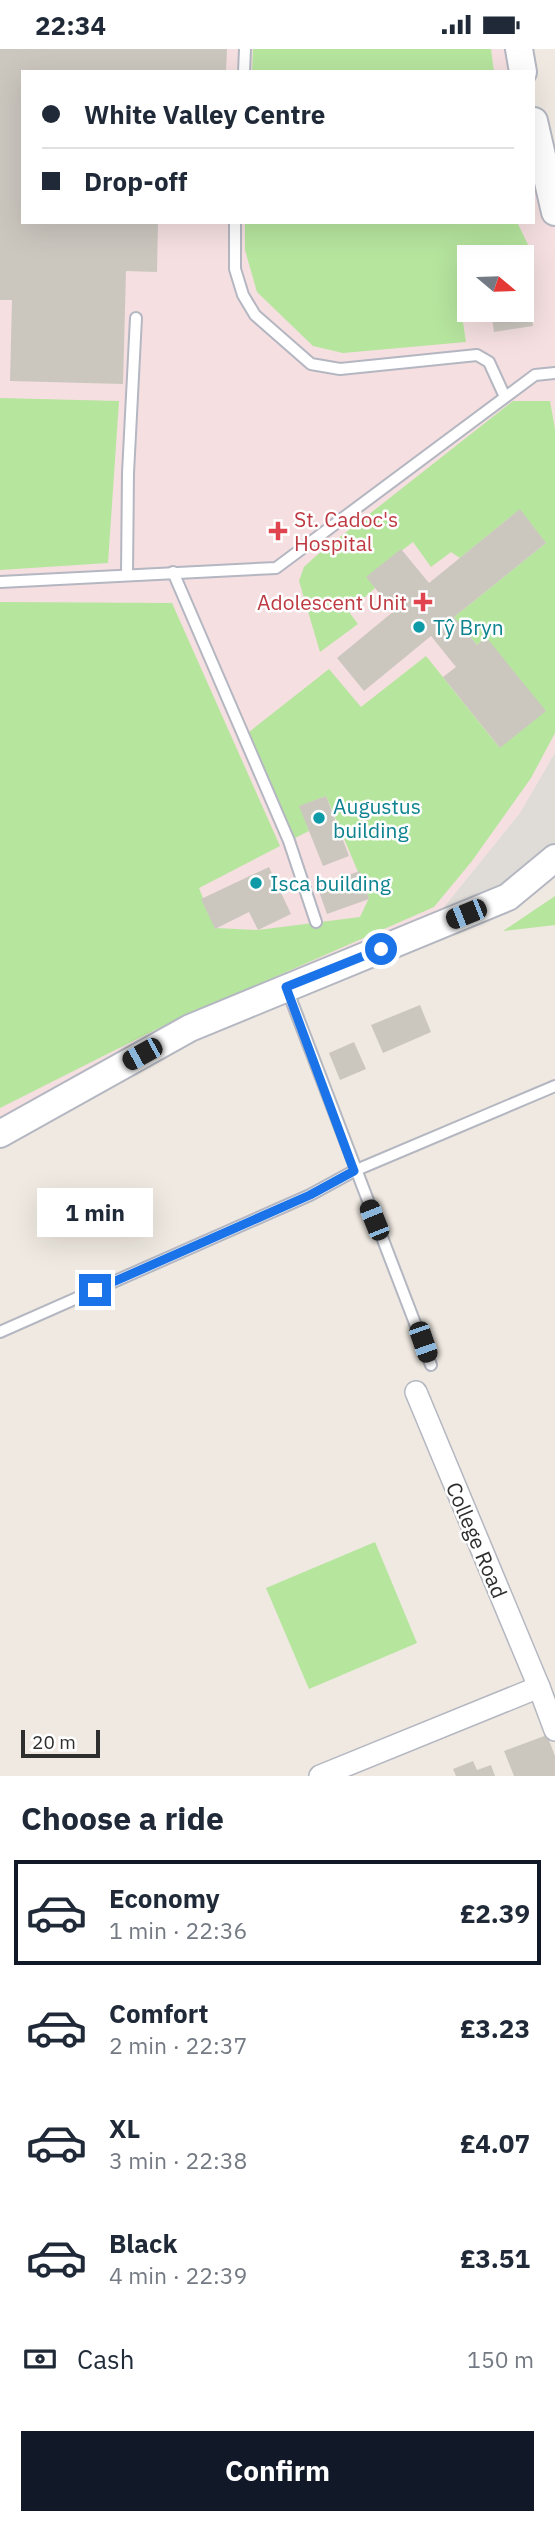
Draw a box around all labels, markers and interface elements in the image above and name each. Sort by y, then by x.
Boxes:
text: 22:34 [35,8,106,42]
text: White Valley Centre [84,97,325,131]
text: Drop-off [84,164,187,198]
north arrow [457,245,534,322]
map controls [457,245,534,322]
place label: St. Cadoc's Hospital [294,505,398,557]
marker: St. Cadoc's Hospital [268,521,288,541]
place label: Adolescent Unit [257,588,407,616]
marker: Adolescent Unit [413,592,433,612]
place label: Tŷ Bryn [433,613,504,641]
marker: Tŷ Bryn [411,619,427,635]
place label: Augustus building [333,792,421,844]
marker: Augustus building [311,810,327,826]
place label: Isca building [270,869,391,897]
marker: Isca building [248,875,264,891]
car [443,896,490,932]
route start [365,933,397,965]
car [119,1035,166,1073]
callout: 1 min [37,1189,153,1237]
text: 1 min [65,1197,125,1227]
car [357,1197,392,1243]
route end [79,1274,111,1306]
car [407,1319,440,1365]
street label: College Road [440,1478,514,1602]
scale bar [21,1727,100,1759]
text: 20 m [32,1730,76,1754]
text: Choose a ride [21,1797,224,1839]
icon: car [25,1881,88,1944]
text: Economy [109,1881,220,1915]
text: £2.39 [460,1896,530,1930]
text: 1 min · 22:36 [109,1915,247,1945]
icon: car [25,1996,88,2059]
text: Comfort [109,1996,208,2030]
text: £3.23 [460,2011,530,2045]
text: 2 min · 22:37 [109,2030,247,2060]
icon: car [25,2111,88,2174]
text: XL [109,2111,140,2145]
text: £4.07 [460,2126,530,2160]
text: 3 min · 22:38 [109,2145,247,2175]
icon: car [25,2226,88,2289]
text: Black [109,2226,177,2260]
text: £3.51 [460,2241,530,2275]
text: 4 min · 22:39 [109,2260,247,2290]
icon: cash [21,2340,59,2378]
text: Cash [77,2342,134,2376]
text: 150 m [467,2344,534,2374]
button: Confirm [21,2431,534,2511]

